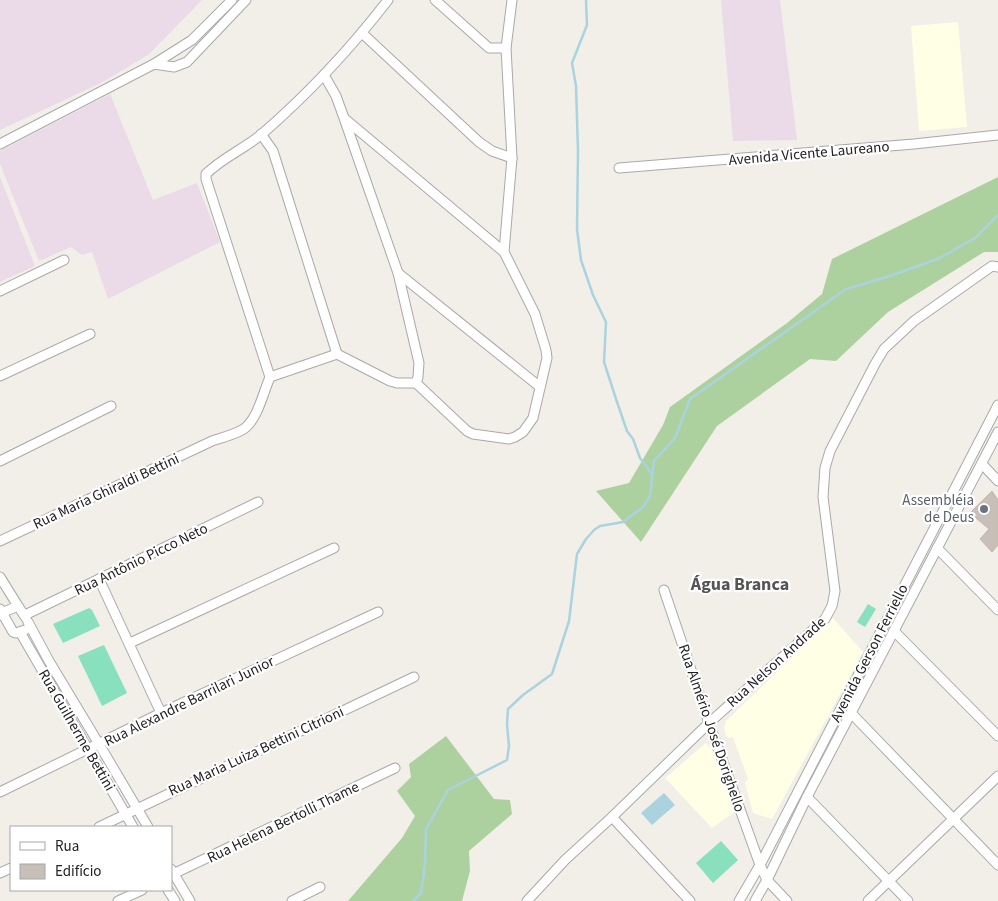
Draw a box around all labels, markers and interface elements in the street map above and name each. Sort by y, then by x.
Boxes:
street label: Avenida Vicente Laureano [728,136,890,171]
street label: Rua Maria Ghiraldi Bettini [30,448,183,535]
place label: Assembléia de Deus [902,490,974,528]
marker: Assembléia de Deus [978,503,990,515]
street label: Rua Antônio Picco Neto [71,518,211,601]
district label: Água Branca [690,572,789,597]
street label: Avenida Gerson Ferriello [825,580,913,726]
street label: Rua Nelson Andrade [722,612,830,713]
street label: Rua Almério José Dorighello [673,641,750,815]
street label: Rua Alexandre Barrilari Junior [101,651,279,752]
street label: Rua Guilherme Bettini [33,666,120,795]
street label: Rua Maria Luiza Bettini Citrioni [165,701,347,801]
street label: Rua Helena Bertolli Thame [204,776,363,868]
legend [10,826,172,891]
text: Rua [55,836,79,857]
text: Edifício [55,861,102,882]

